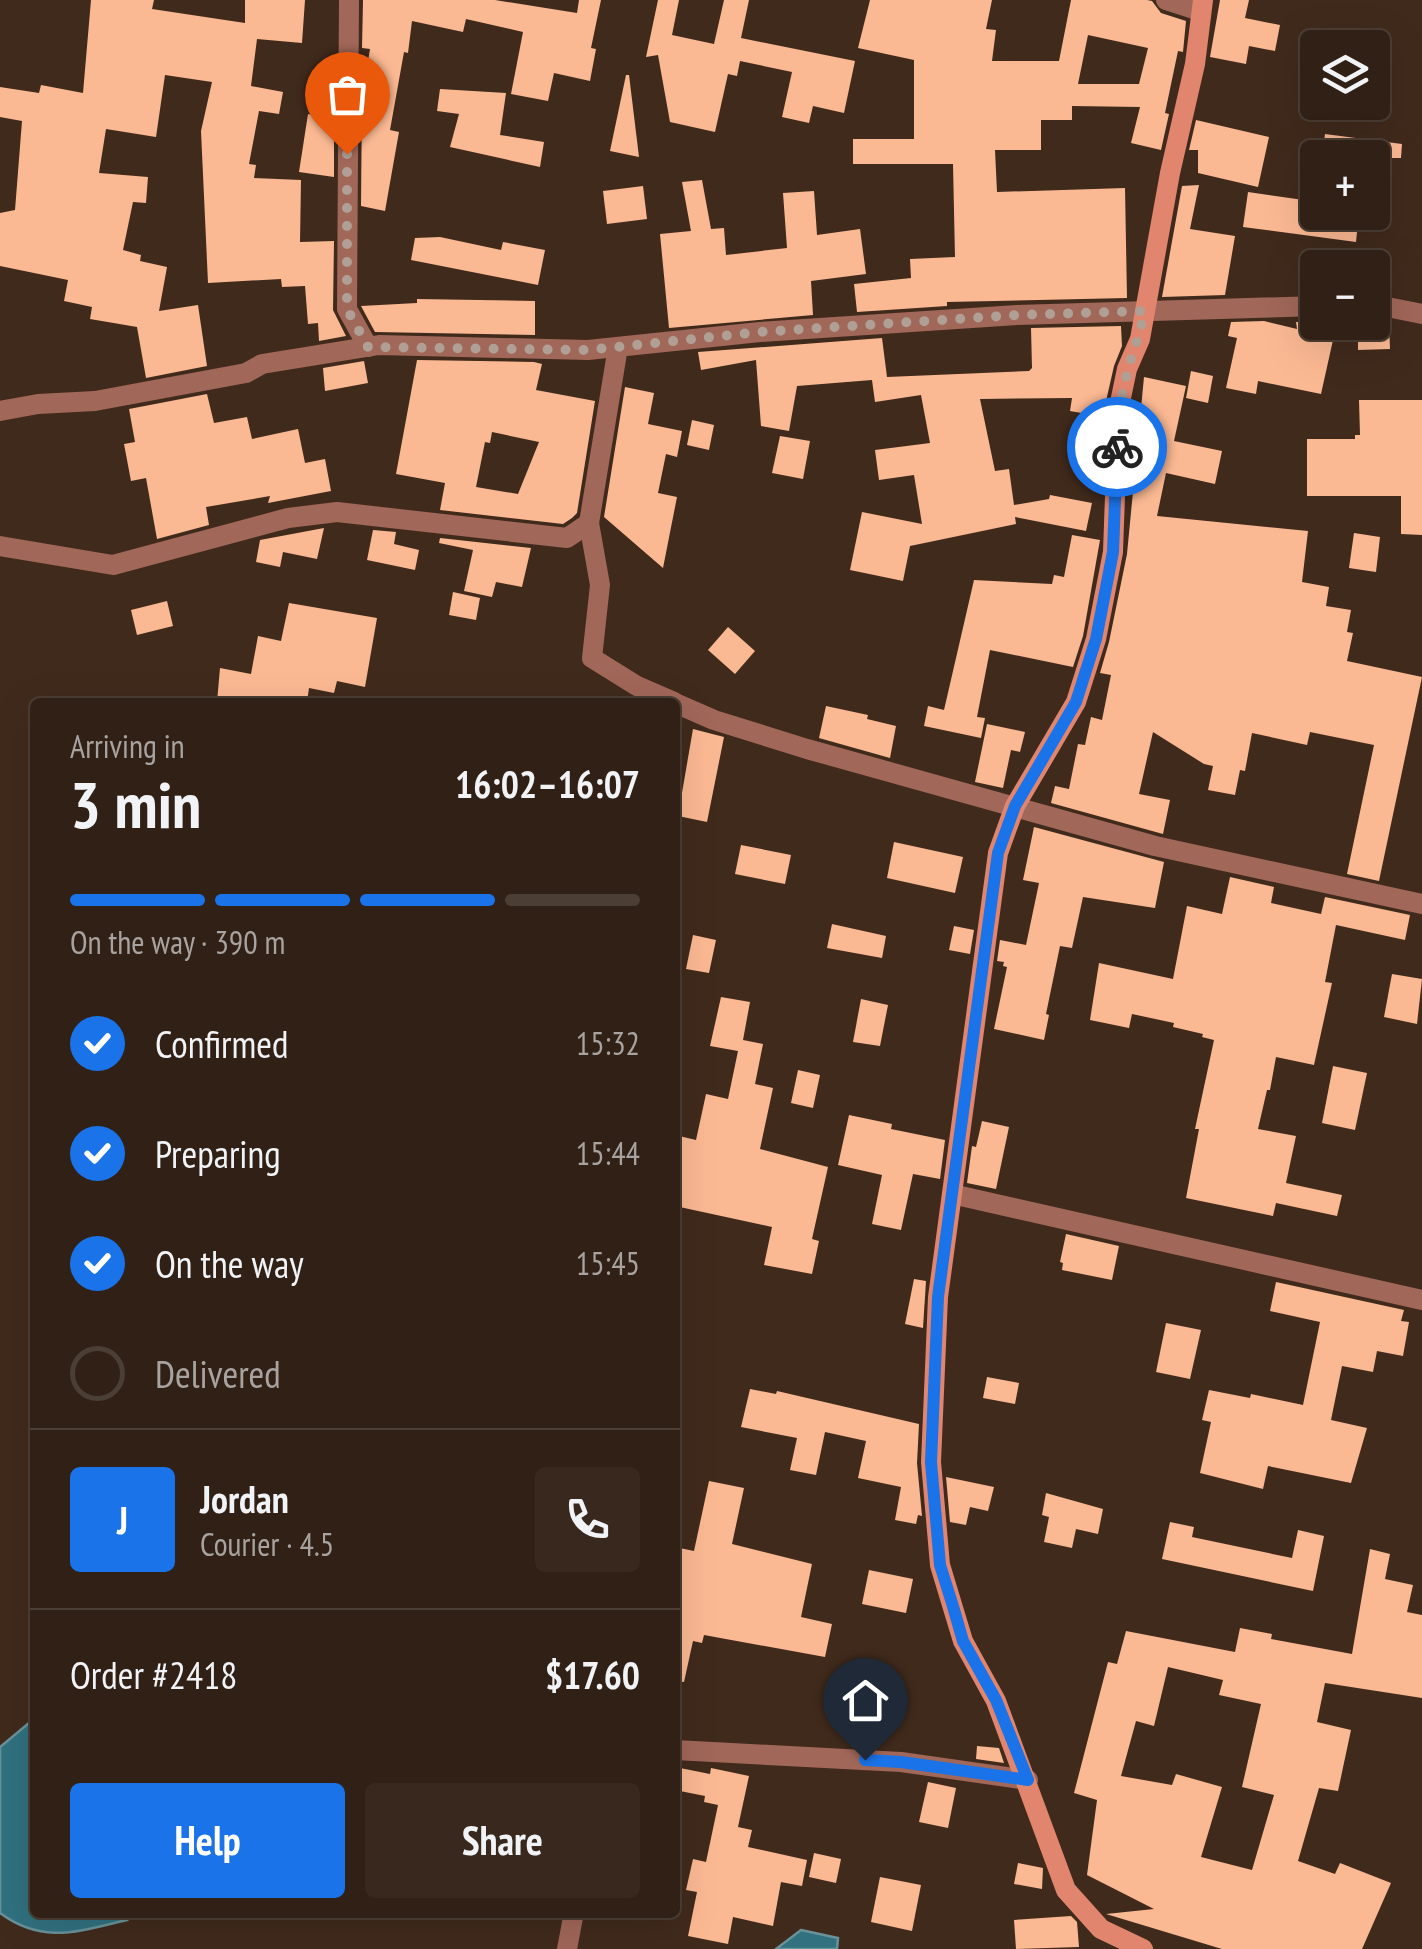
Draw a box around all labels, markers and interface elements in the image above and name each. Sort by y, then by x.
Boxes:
map controls [1300,30,1390,340]
button: layers [1300,30,1390,120]
pin [305,52,390,155]
icon: bag [320,67,375,122]
button: + [1300,140,1390,230]
button: − [1300,250,1390,340]
courier [1067,397,1167,497]
icon: bike [1090,420,1145,475]
text: Arriving in [70,725,185,767]
text: 16:02–16:07 [455,759,640,808]
text: 3 min [70,762,201,846]
text: On the way · 390 m [70,921,285,963]
icon: check [70,1016,125,1071]
text: Confirmed [155,1019,288,1068]
text: 15:32 [576,1022,640,1064]
icon: check [70,1126,125,1181]
text: Preparing [155,1129,281,1178]
text: 15:44 [576,1132,640,1174]
icon: check [70,1236,125,1291]
text: On the way [155,1239,303,1288]
text: 15:45 [576,1242,640,1284]
text: Delivered [155,1349,281,1398]
button: phone [535,1467,640,1572]
text: Jordan [200,1474,289,1523]
text: J [117,1495,128,1544]
text: Courier · 4.5 [200,1523,334,1565]
text: Order #2418 [70,1650,237,1699]
text: $17.60 [545,1650,640,1699]
pin [823,1658,908,1761]
icon: home [838,1673,893,1728]
button: Help [70,1783,345,1898]
button: Share [365,1783,640,1898]

